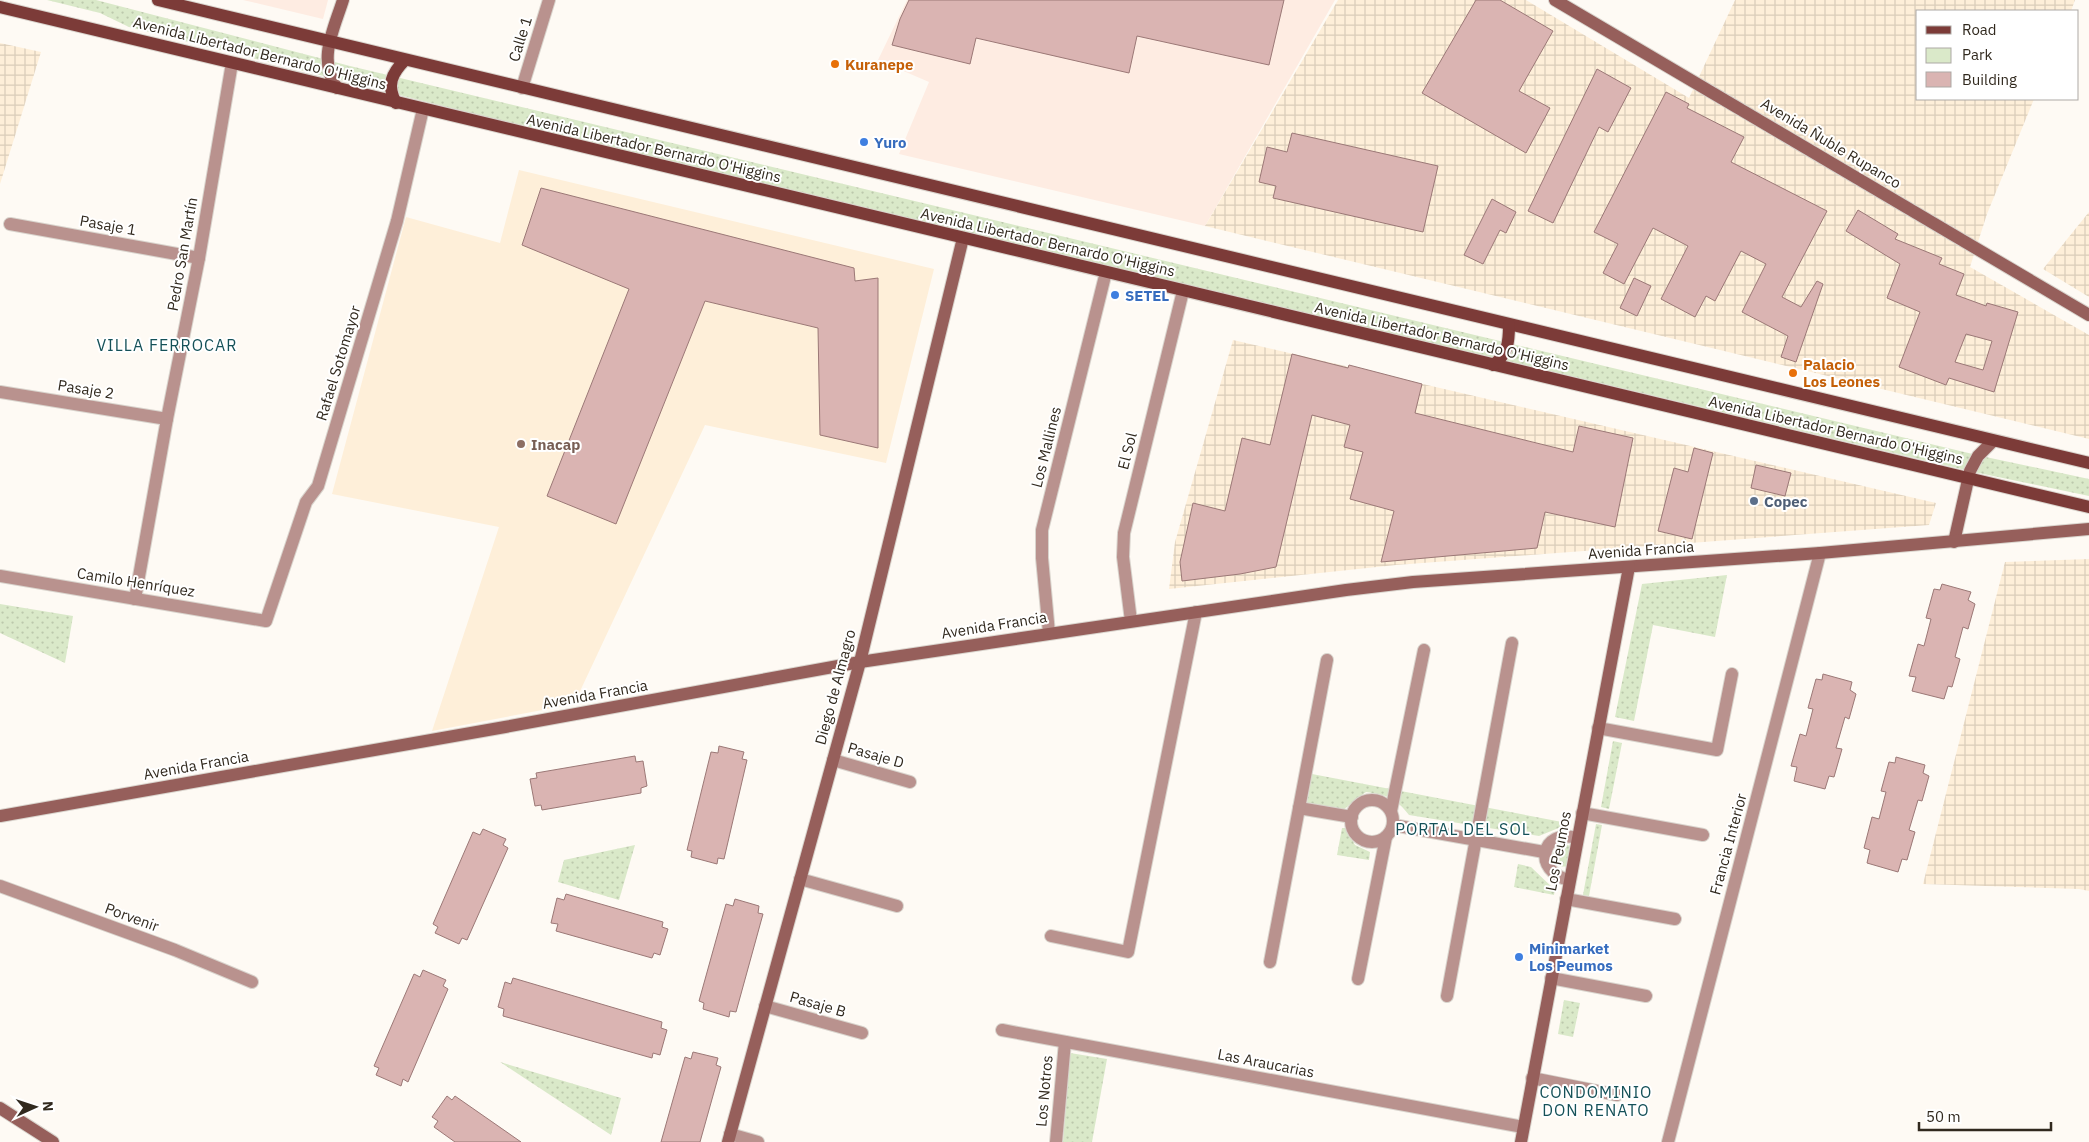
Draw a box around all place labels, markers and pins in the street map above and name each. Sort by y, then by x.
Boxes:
place label: Kuranepe [845,55,913,74]
marker: Kuranepe [829,58,841,70]
place label: Yuro [874,133,907,152]
marker: Yuro [858,136,870,148]
place label: SETEL [1125,286,1169,305]
marker: SETEL [1109,289,1121,301]
place label: Palacio Los Leones [1803,355,1880,391]
marker: Palacio Los Leones [1787,367,1799,379]
place label: Inacap [531,435,580,454]
marker: Inacap [515,438,527,450]
place label: Copec [1764,492,1808,511]
marker: Copec [1748,495,1760,507]
place label: Minimarket Los Peumos [1529,939,1613,975]
marker: Minimarket Los Peumos [1513,951,1525,963]

